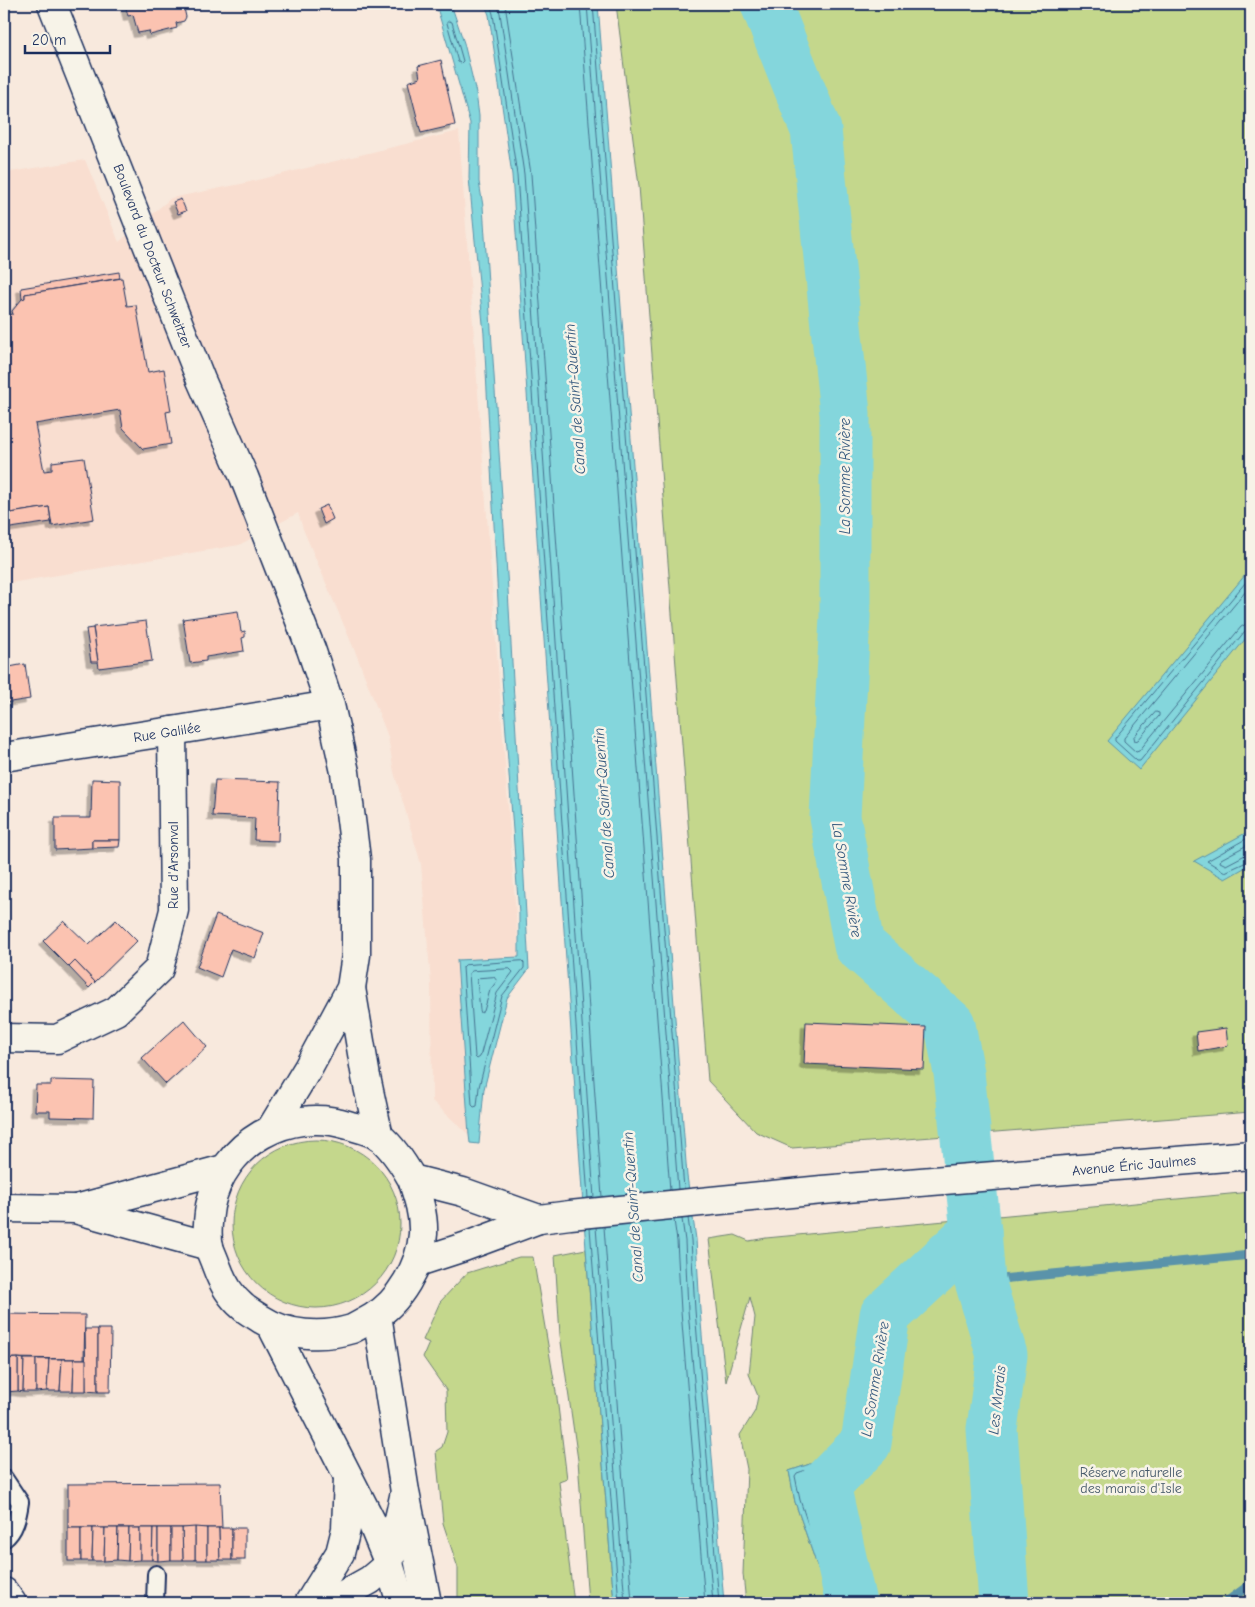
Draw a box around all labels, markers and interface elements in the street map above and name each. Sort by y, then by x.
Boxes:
scale bar [25,22,110,54]
text: 20 m [32,31,66,49]
street label: Boulevard du Docteur Schweitzer [109,162,196,351]
water label: Canal de Saint-Quentin [561,323,589,475]
water label: La Somme Rivière [836,417,854,534]
street label: Rue Galilée [132,719,202,746]
water label: Canal de Saint-Quentin [590,727,618,879]
street label: Rue d'Arsonval [165,821,182,909]
water label: La Somme Rivière [828,821,866,939]
water label: Canal de Saint-Quentin [619,1131,647,1283]
street label: Avenue Éric Jaulmes [1071,1152,1197,1179]
water label: La Somme Rivière [857,1320,893,1438]
water label: Les Marais [984,1364,1010,1435]
park label: Réserve naturelle des marais d'Isle [1080,1464,1182,1497]

